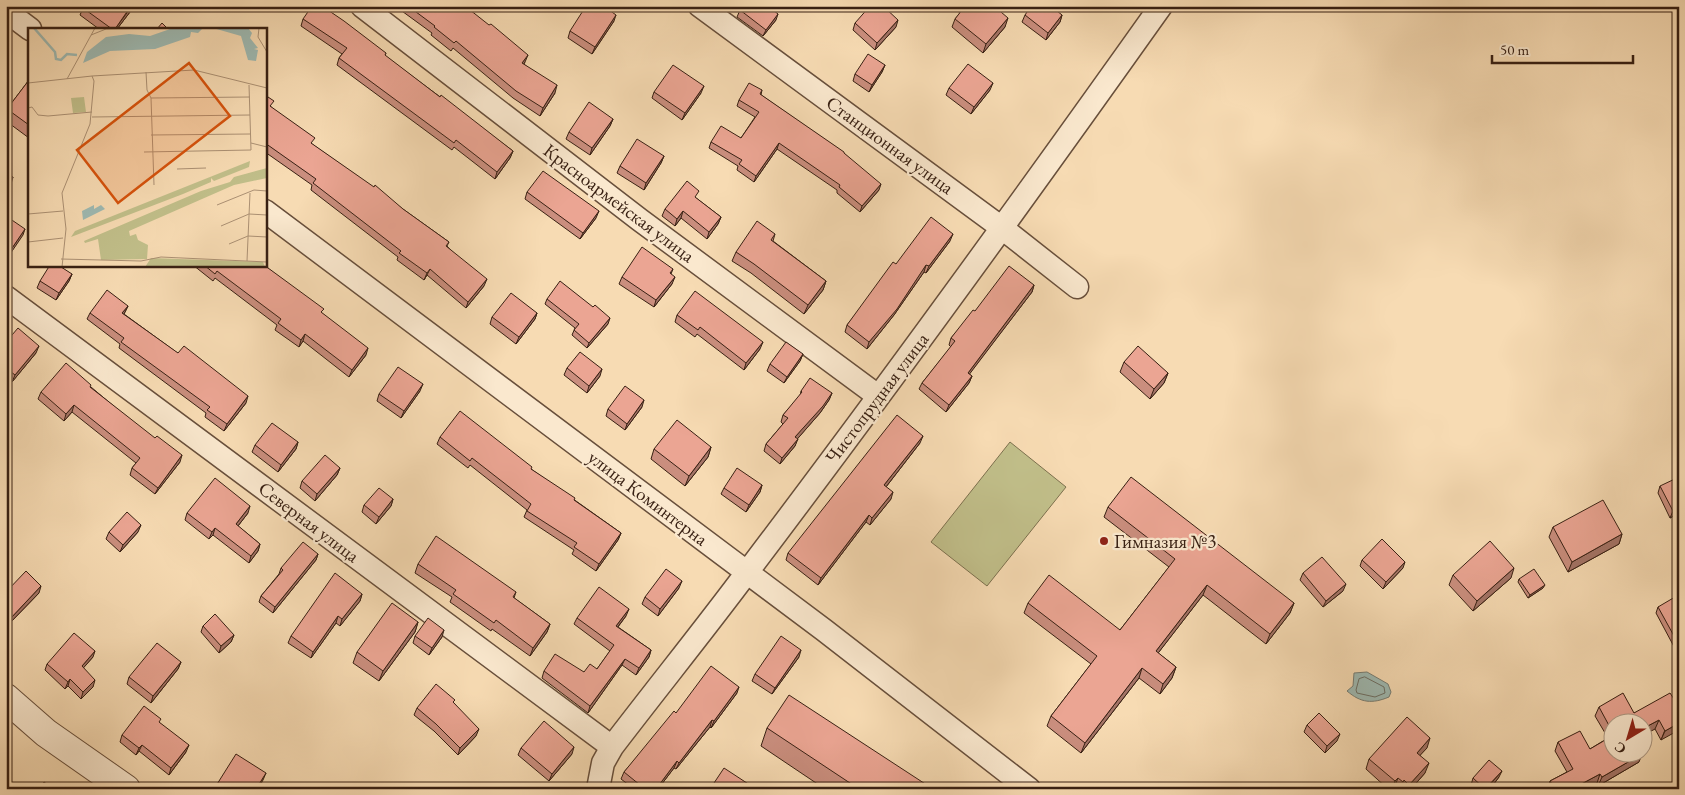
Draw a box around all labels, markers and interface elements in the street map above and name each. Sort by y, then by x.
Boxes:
inset map [28,28,266,266]
scale bar [1492,32,1634,64]
text: 50 m [1500,40,1529,59]
street label: Станционная улица [821,90,959,200]
street label: Красноармейская улица [538,138,700,268]
street label: Чистопрудная улица [820,327,935,468]
street label: улица Коминтерна [583,445,713,552]
street label: Северная улица [253,476,365,568]
place label: Гимназия №3 [1114,529,1216,554]
marker: Гимназия №3 [1098,535,1110,547]
north arrow [1602,712,1652,762]
text: С [1610,738,1629,758]

